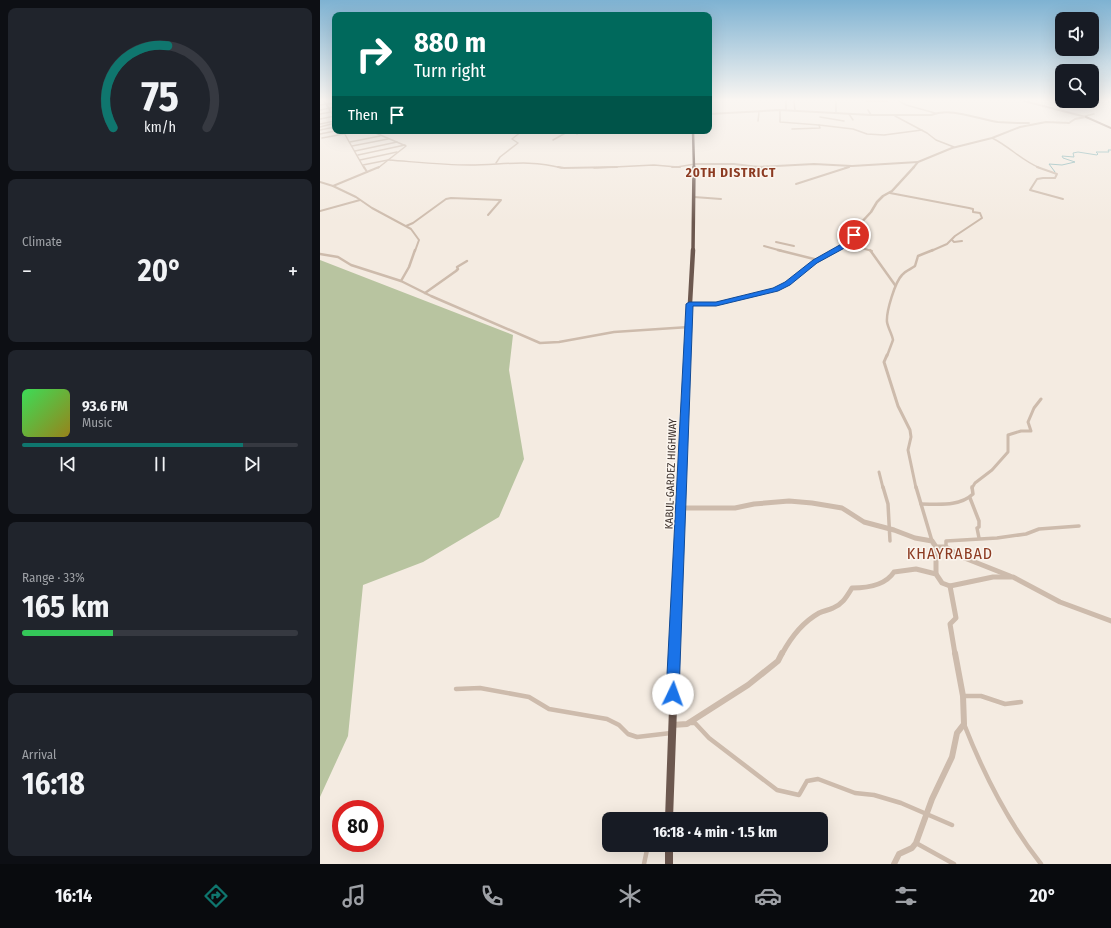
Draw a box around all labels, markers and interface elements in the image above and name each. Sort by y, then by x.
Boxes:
map controls [1055,12,1099,108]
button: sound [1055,12,1099,56]
text: 880 m [414,26,486,59]
icon: right [348,28,400,80]
text: Turn right [414,60,486,82]
button: search [1055,64,1099,108]
text: 75 [141,71,179,121]
icon: arrive [386,104,408,126]
text: Then [348,106,378,124]
text: km/h [144,118,176,135]
district label: 20TH DISTRICT [685,165,776,180]
pin [837,218,871,252]
icon: arrive [843,224,865,246]
text: Climate [22,234,62,249]
text: 20° [138,253,182,289]
text: − [22,258,32,285]
text: + [288,258,298,285]
text: 93.6 FM [82,397,128,415]
text: Music [82,415,112,430]
street label: KABUL-GARDEZ HIGHWAY [663,418,679,530]
icon: previous [57,453,79,475]
icon: pause [149,453,171,475]
icon: next [241,453,263,475]
district label: KHAYRABAD [907,544,993,563]
text: Range · 33% [22,570,85,585]
text: 165 km [22,589,109,625]
position arrow [652,673,694,715]
text: Arrival [22,747,56,762]
text: 16:18 [22,766,85,802]
speed limit sign: 80 [332,800,384,852]
text: 16:18 · 4 min · 1.5 km [653,823,777,841]
icon: directions [202,882,230,910]
icon: music [340,882,368,910]
icon: phone [478,882,506,910]
icon: climate [616,882,644,910]
icon: car [754,882,782,910]
icon: filters [892,882,920,910]
text: 16:14 [55,885,92,907]
text: 20° [1029,885,1056,907]

